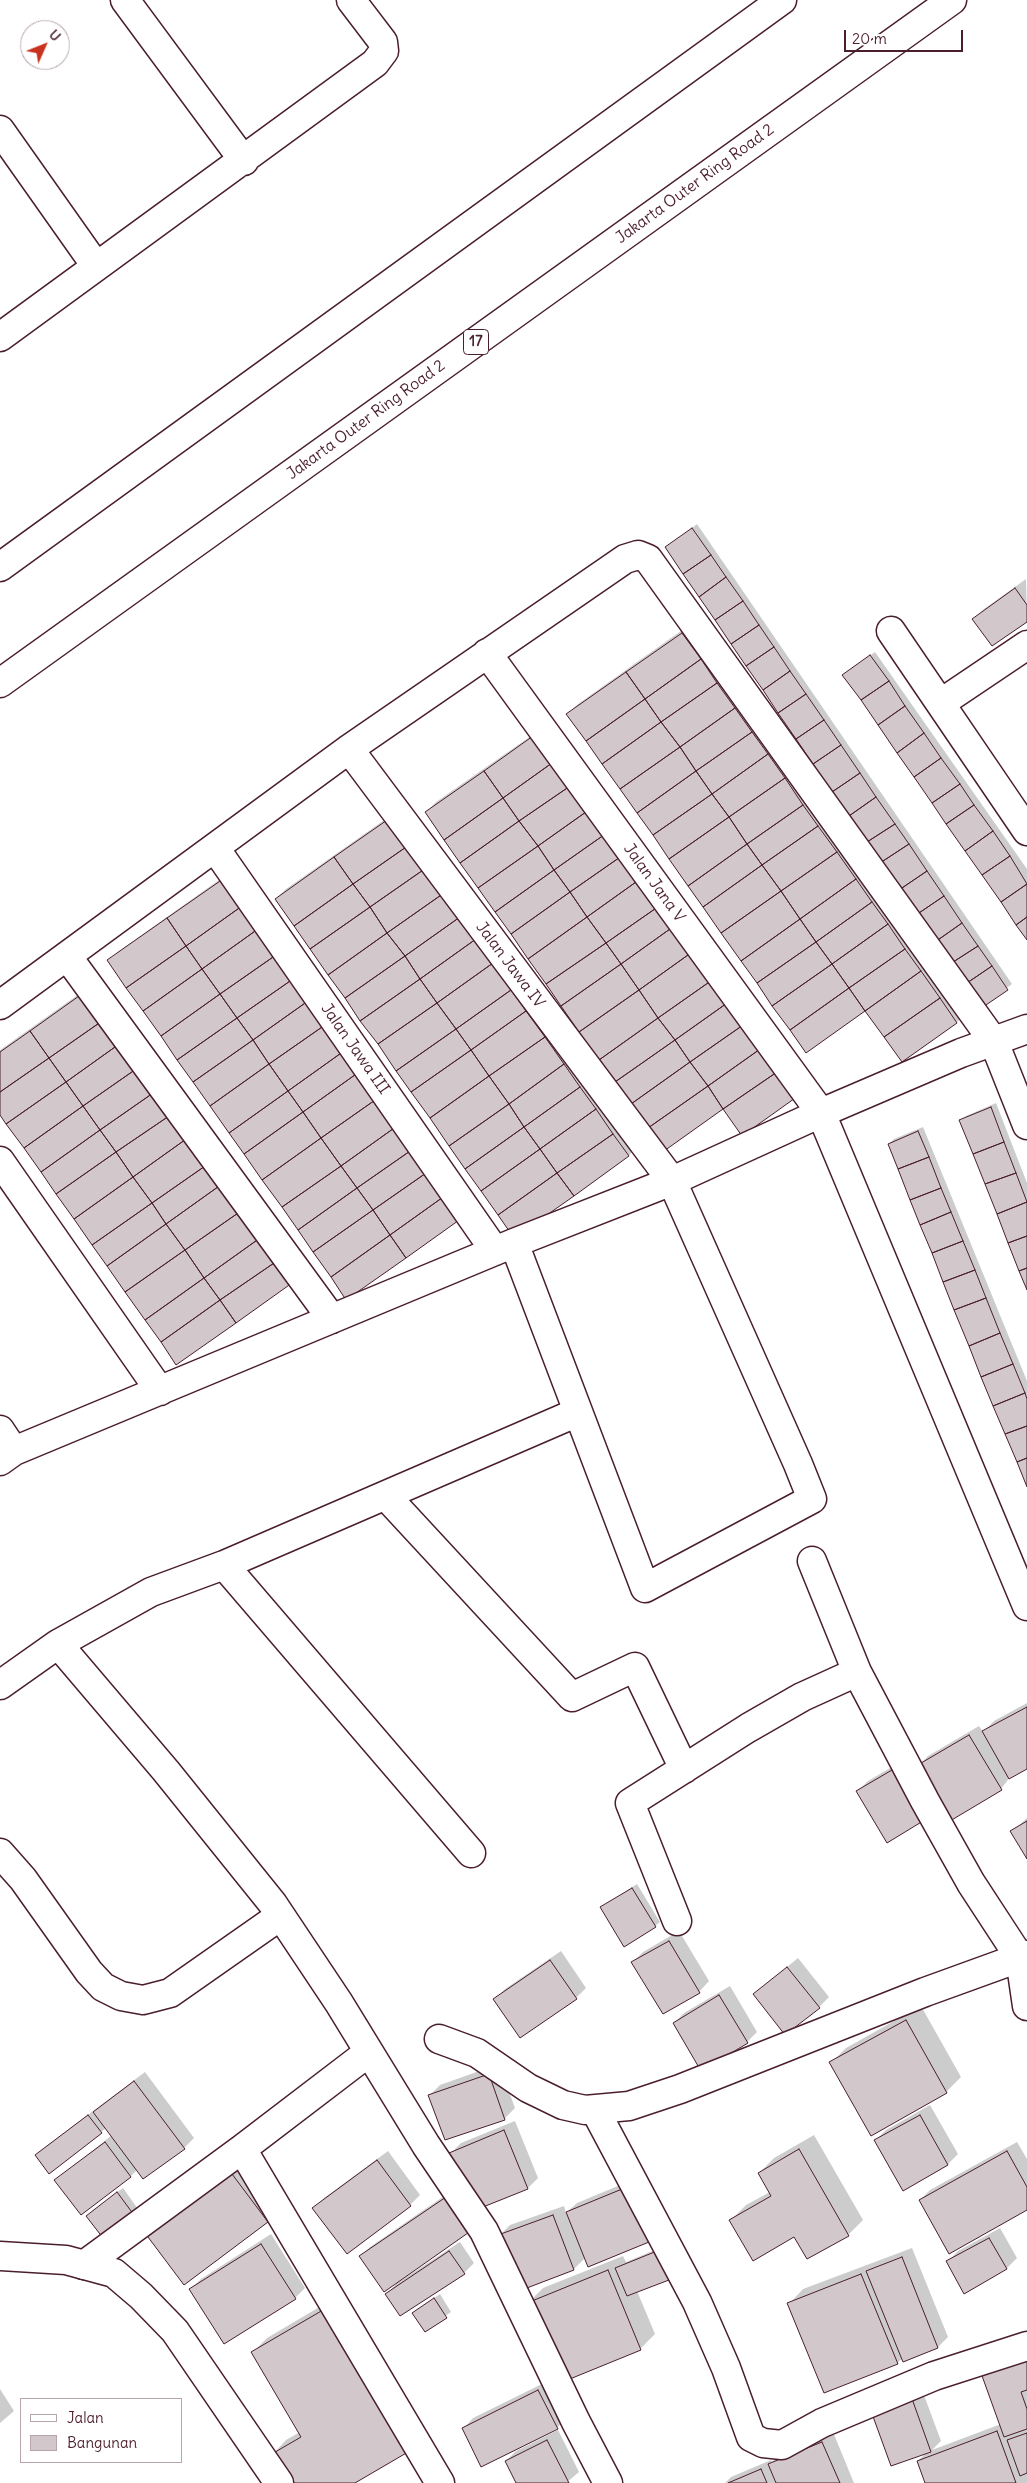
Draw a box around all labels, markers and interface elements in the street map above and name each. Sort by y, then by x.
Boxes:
north arrow [20,20,70,70]
scale bar [847,20,966,52]
text: U [45,26,65,45]
text: 20 m [852,29,887,48]
street label: Jakarta Outer Ring Road 2 [612,120,778,248]
road number: 17 [464,330,488,354]
street label: Jakarta Outer Ring Road 2 [283,356,449,484]
street label: Jalan Jana V [619,840,689,926]
street label: Jalan Jawa IV [471,918,549,1012]
street label: Jalan Jawa III [317,1000,393,1098]
legend [20,2398,182,2463]
text: Jalan [67,2408,104,2427]
text: Bangunan [67,2433,137,2452]

